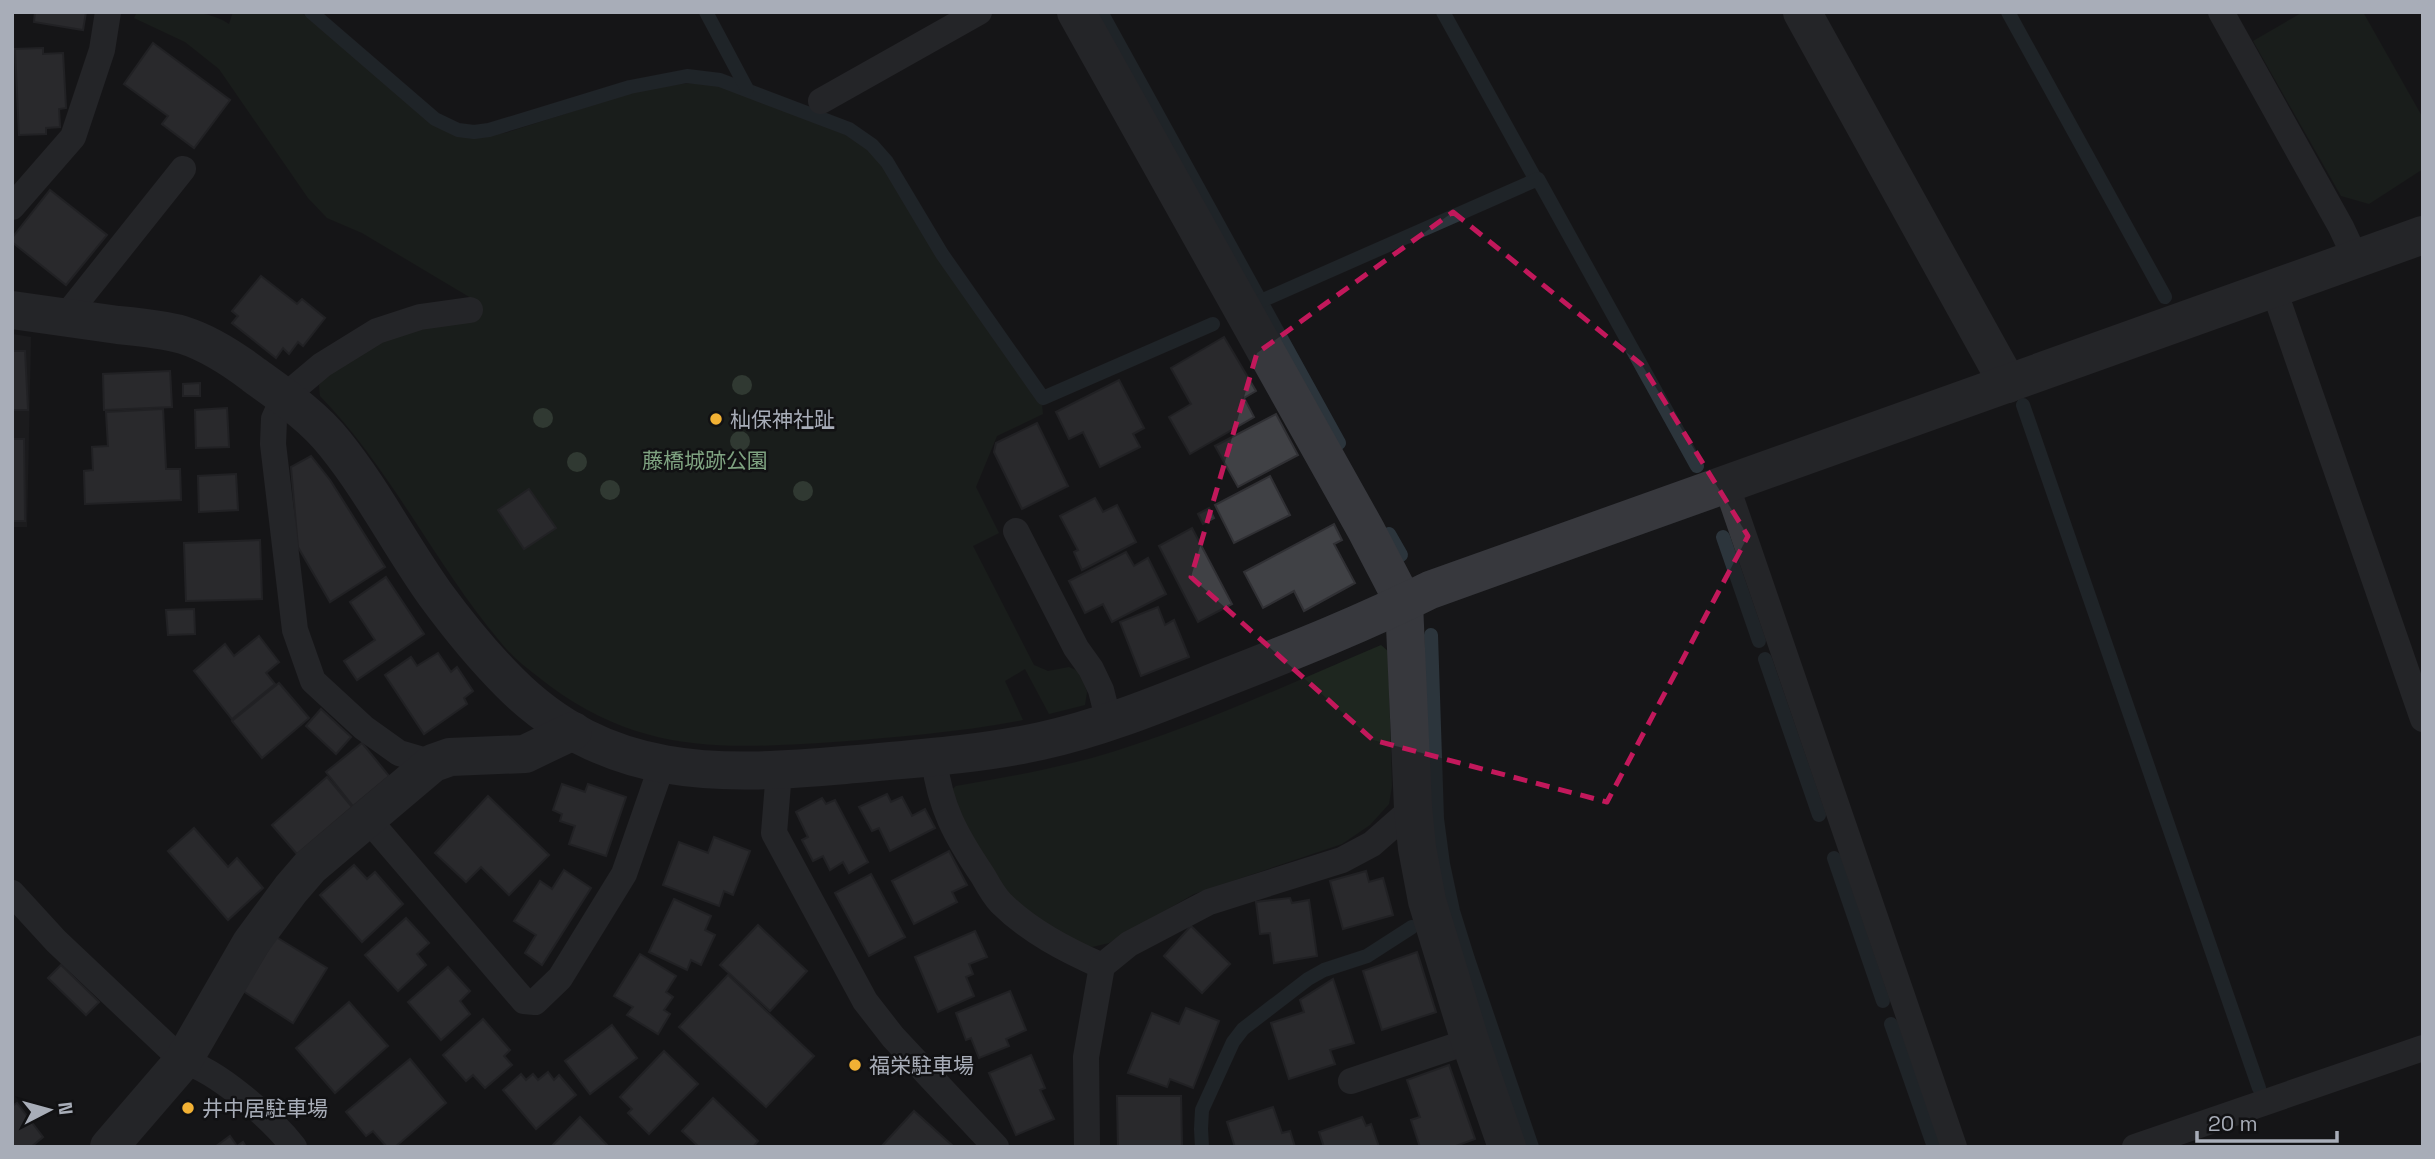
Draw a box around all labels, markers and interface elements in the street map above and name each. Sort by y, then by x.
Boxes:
place label: 杣保神社趾 [730,406,835,433]
marker: 杣保神社趾 [708,411,724,427]
park label: 藤橋城跡公園 [642,447,768,474]
place label: 福栄駐車場 [869,1052,974,1079]
marker: 福栄駐車場 [847,1057,863,1073]
north arrow [14,1075,84,1145]
place label: 井中居駐車場 [202,1095,328,1122]
marker: 井中居駐車場 [180,1100,196,1116]
scale bar [2197,1100,2337,1144]
text: N [52,1101,79,1116]
text: 20 m [2208,1110,2258,1137]

